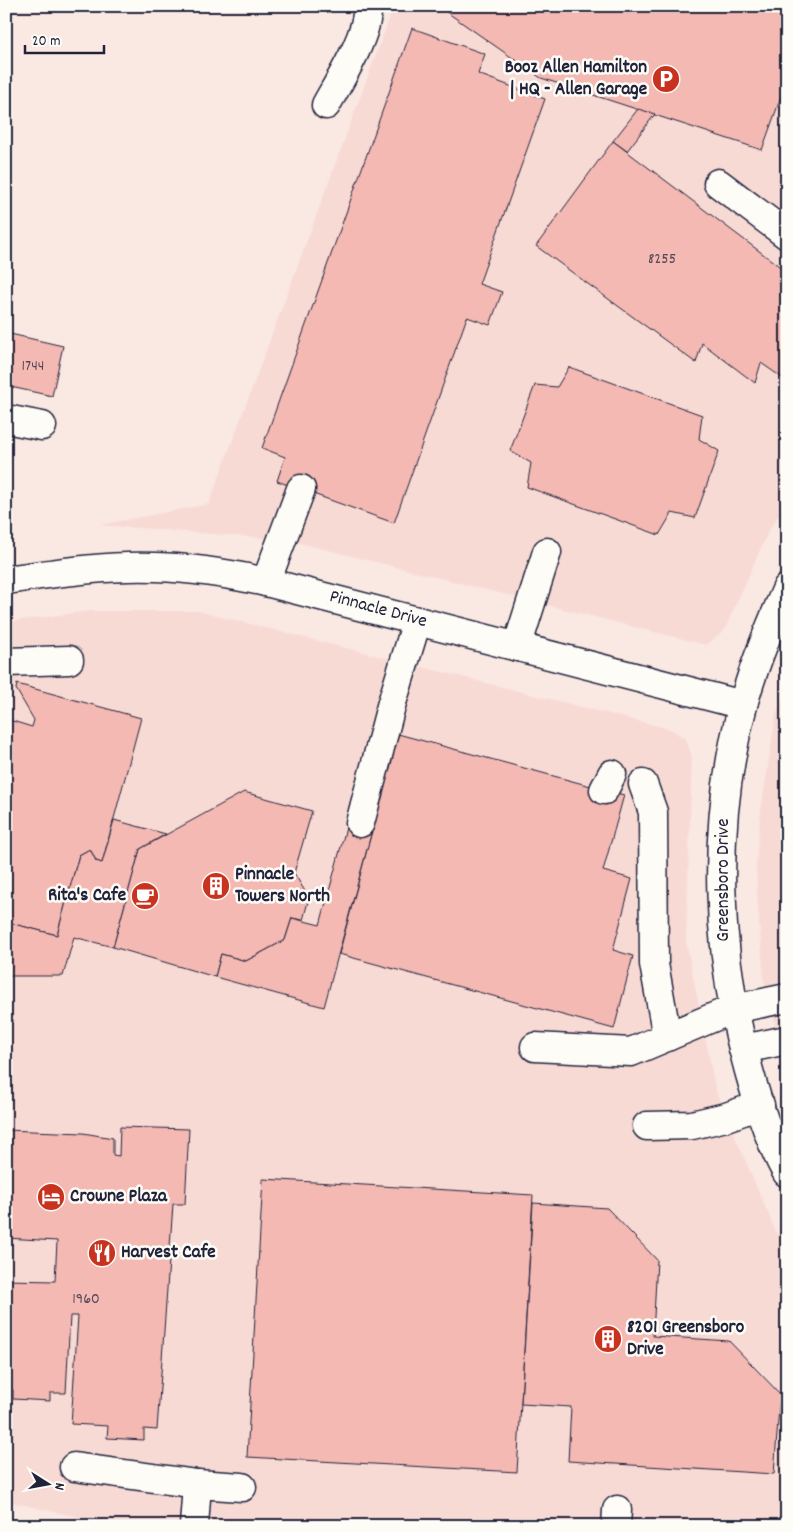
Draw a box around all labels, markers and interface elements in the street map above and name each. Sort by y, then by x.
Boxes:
scale bar [25,22,104,54]
text: 20 m [32,31,60,53]
place label: Booz Allen Hamilton | HQ - Allen Garage [505,55,647,104]
parking icon: Booz Allen Hamilton | HQ - Allen Garage [651,64,681,94]
house number: 8255 [648,248,676,271]
house number: 1744 [22,355,44,378]
street label: Pinnacle Drive [326,584,430,636]
street label: Greensboro Drive [711,818,738,942]
place label: Pinnacle Towers North [235,862,330,911]
building icon: Pinnacle Towers North [201,871,231,901]
cafe icon: Rita's Cafe [130,881,160,911]
place label: Rita's Cafe [48,883,126,910]
hotel icon: Crowne Plaza [36,1182,66,1212]
place label: Crowne Plaza [70,1184,168,1211]
restaurant icon: Harvest Cafe [87,1238,117,1268]
place label: Harvest Cafe [121,1240,216,1267]
house number: 1960 [72,1288,100,1311]
place label: 8201 Greensboro Drive [627,1315,745,1364]
building icon: 8201 Greensboro Drive [593,1324,623,1354]
north arrow [22,1460,72,1510]
text: N [48,1481,69,1491]

